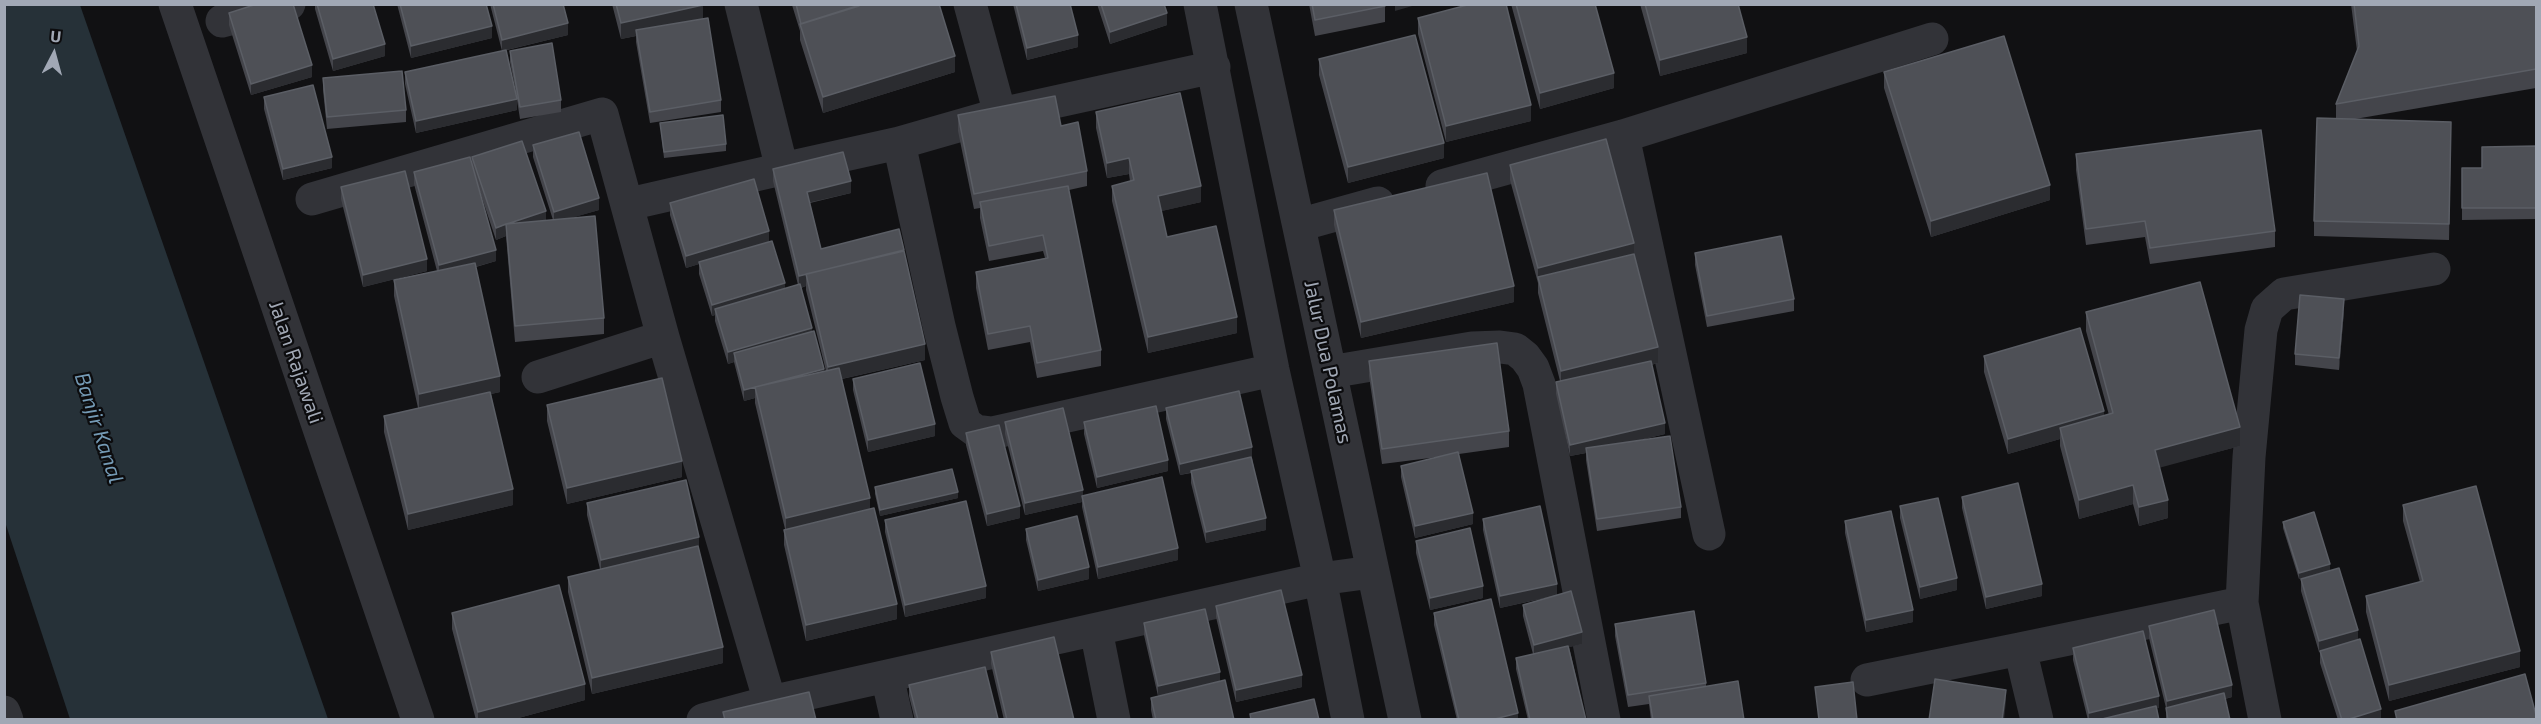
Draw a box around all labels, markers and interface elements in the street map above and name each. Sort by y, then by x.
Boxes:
north arrow [24,24,84,84]
text: U [49,26,62,46]
street label: Jalur Dua Polamas [1299,278,1357,446]
street label: Jalan Rajawali [264,297,328,427]
water label: Banjir Kanal [69,369,129,487]

